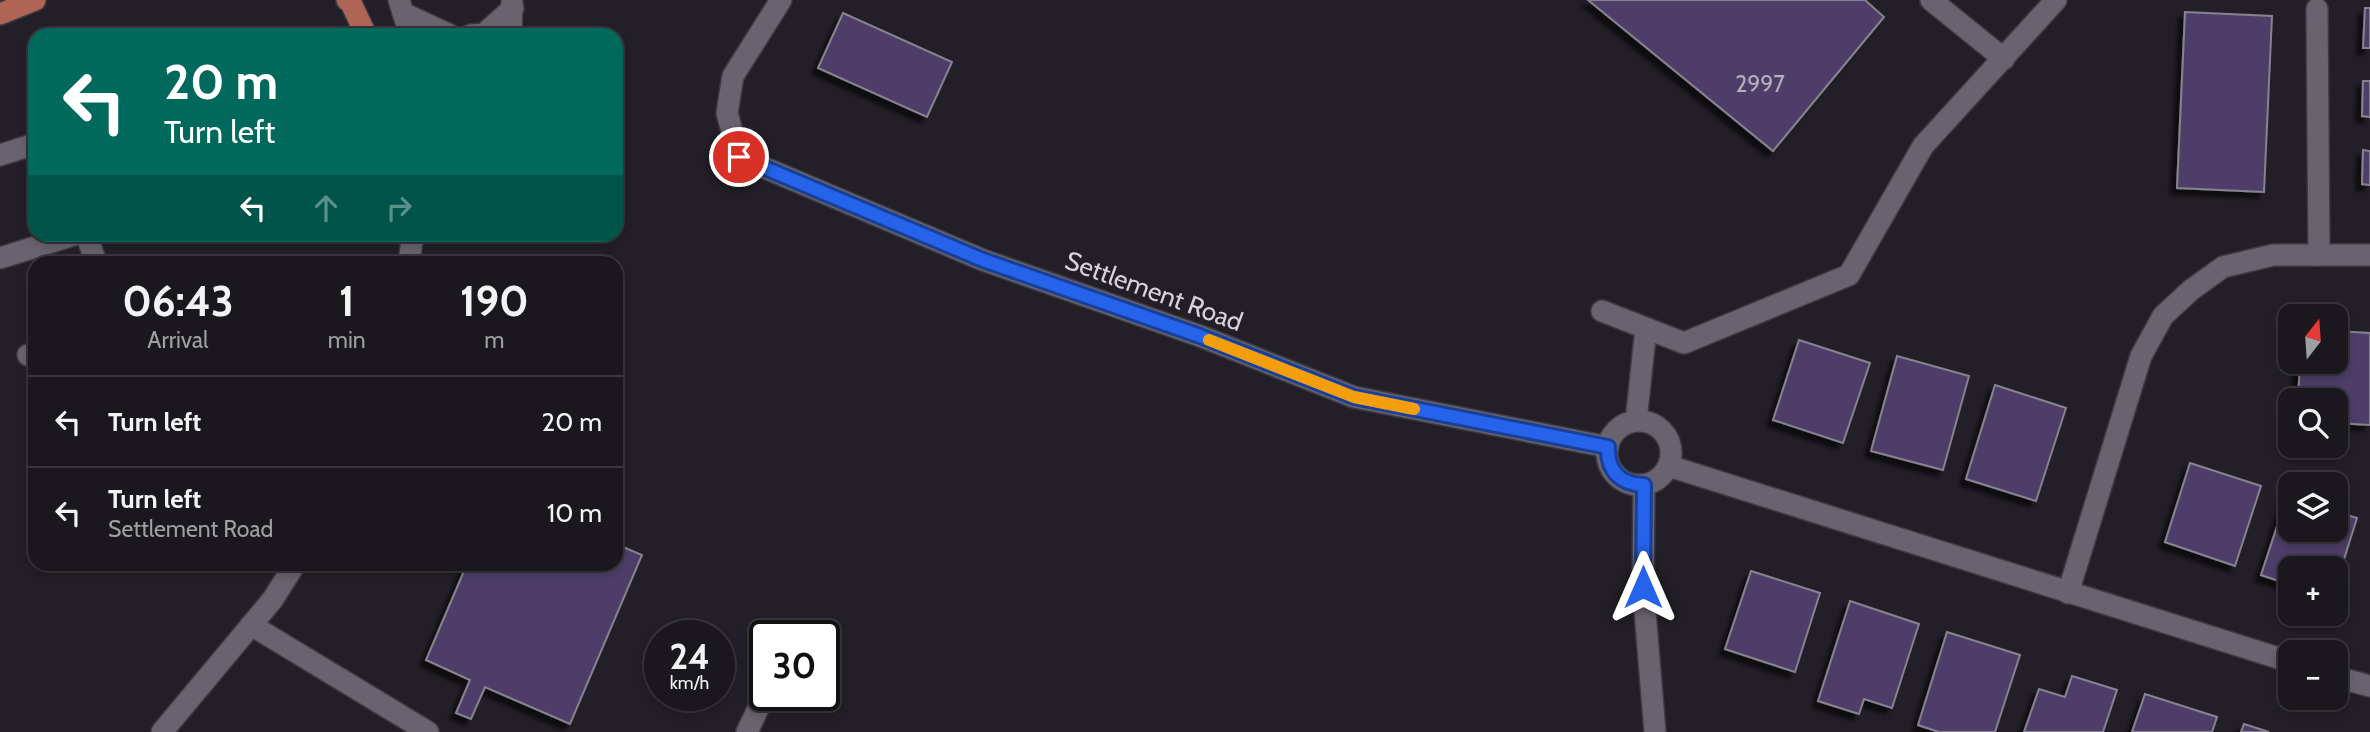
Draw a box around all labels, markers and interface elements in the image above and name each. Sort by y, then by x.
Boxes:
text: 20 m [164,52,278,111]
icon: left [49,56,140,147]
house number: 2997 [1735,70,1785,98]
text: Turn left [164,112,275,151]
pin [709,127,769,187]
icon: arrive [720,138,758,176]
icon: left [234,189,272,227]
icon: ahead [307,189,345,227]
icon: right [380,189,418,227]
street label: Settlement Road [1061,244,1247,338]
text: 06:43 [122,275,234,327]
text: 1 [339,275,355,327]
text: 190 [460,275,529,327]
north arrow [2278,304,2348,374]
map controls [2278,304,2348,710]
text: Arrival [147,326,209,354]
text: min [328,326,366,354]
text: m [484,326,504,354]
button: search [2278,388,2348,458]
icon: left [49,403,87,441]
text: Turn left [108,406,201,438]
text: 20 m [542,406,602,438]
button: layers [2278,472,2348,542]
text: Turn left [108,483,201,515]
icon: left [49,494,87,532]
text: 10 m [547,497,602,529]
text: Settlement Road [108,515,273,543]
position arrow [1606,550,1680,624]
button: + [2278,556,2348,626]
speed limit sign: 30 [749,620,840,711]
text: 24 [669,635,710,678]
button: − [2278,640,2348,710]
text: km/h [670,672,709,694]

